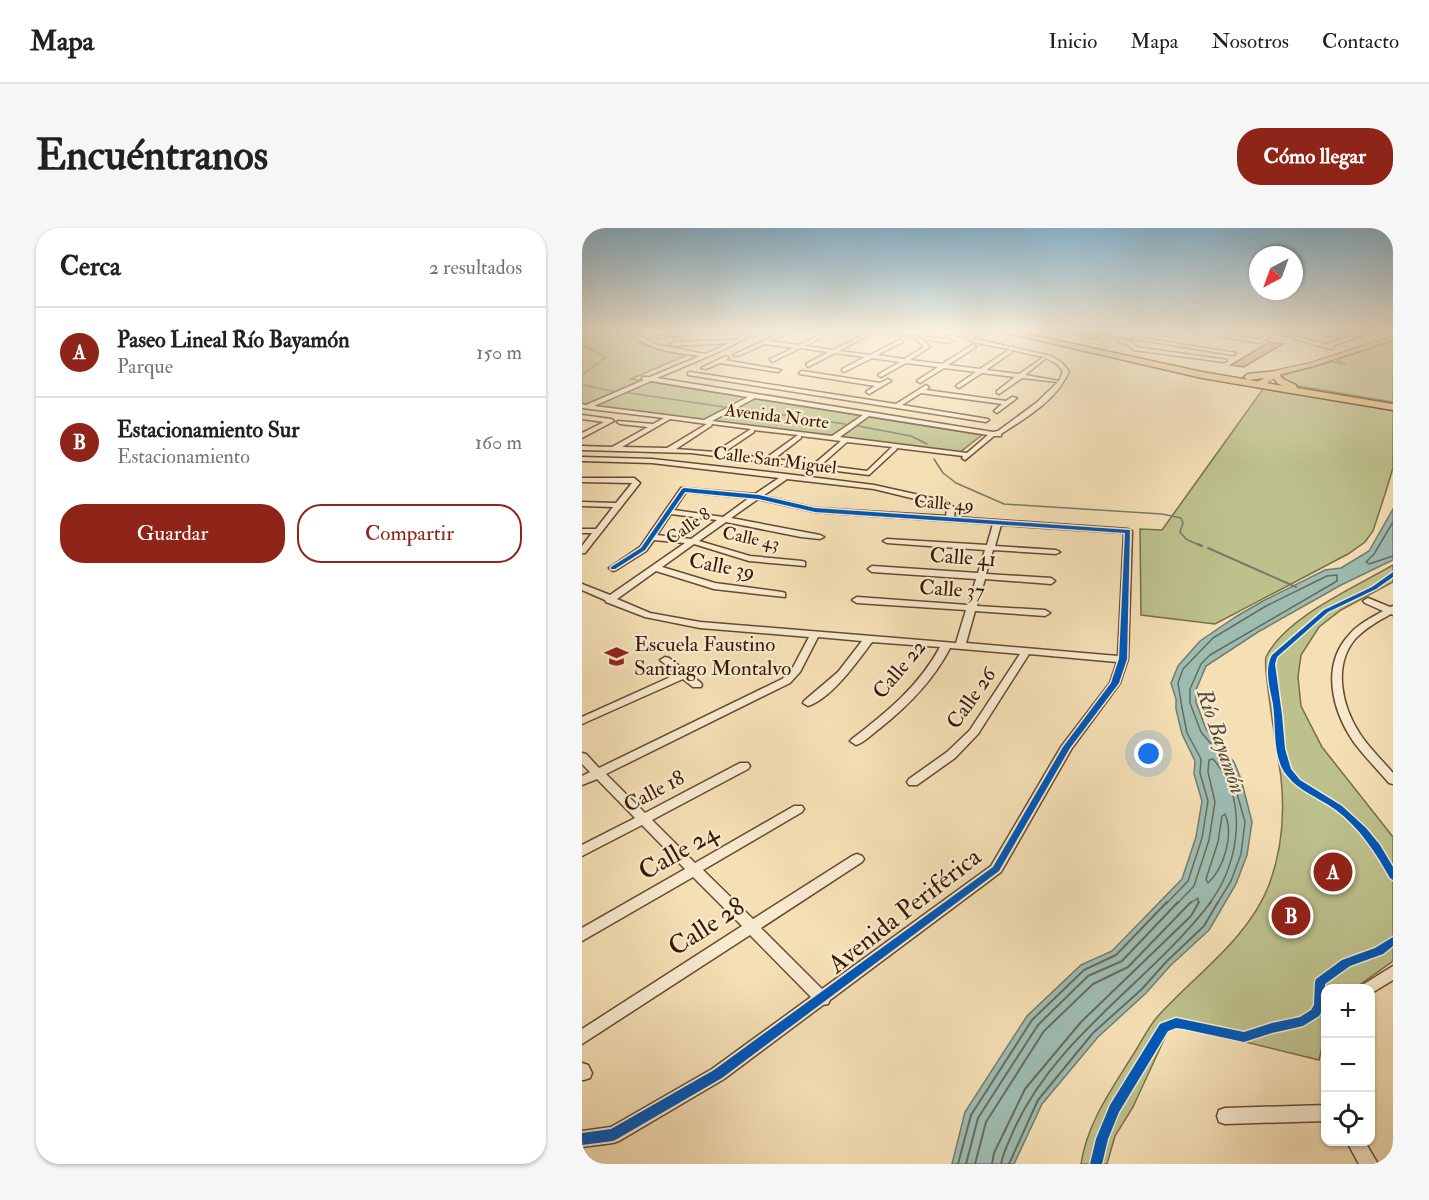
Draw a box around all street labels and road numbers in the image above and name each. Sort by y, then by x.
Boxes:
street label: Avenida Norte [723,399,831,434]
street label: Calle San Miguel [712,442,838,480]
street label: Calle 49 [913,490,975,517]
street label: Calle 8 [661,503,715,550]
street label: Calle 43 [720,521,781,556]
street label: Calle 41 [929,542,997,573]
street label: Calle 39 [687,547,757,586]
street label: Calle 37 [918,574,986,605]
street label: Calle 22 [867,634,932,704]
street label: Calle 26 [941,661,1003,734]
street label: Calle 18 [619,764,689,819]
street label: Calle 24 [633,816,725,887]
street label: Avenida Periférica [821,841,988,981]
street label: Calle 28 [662,890,751,963]

